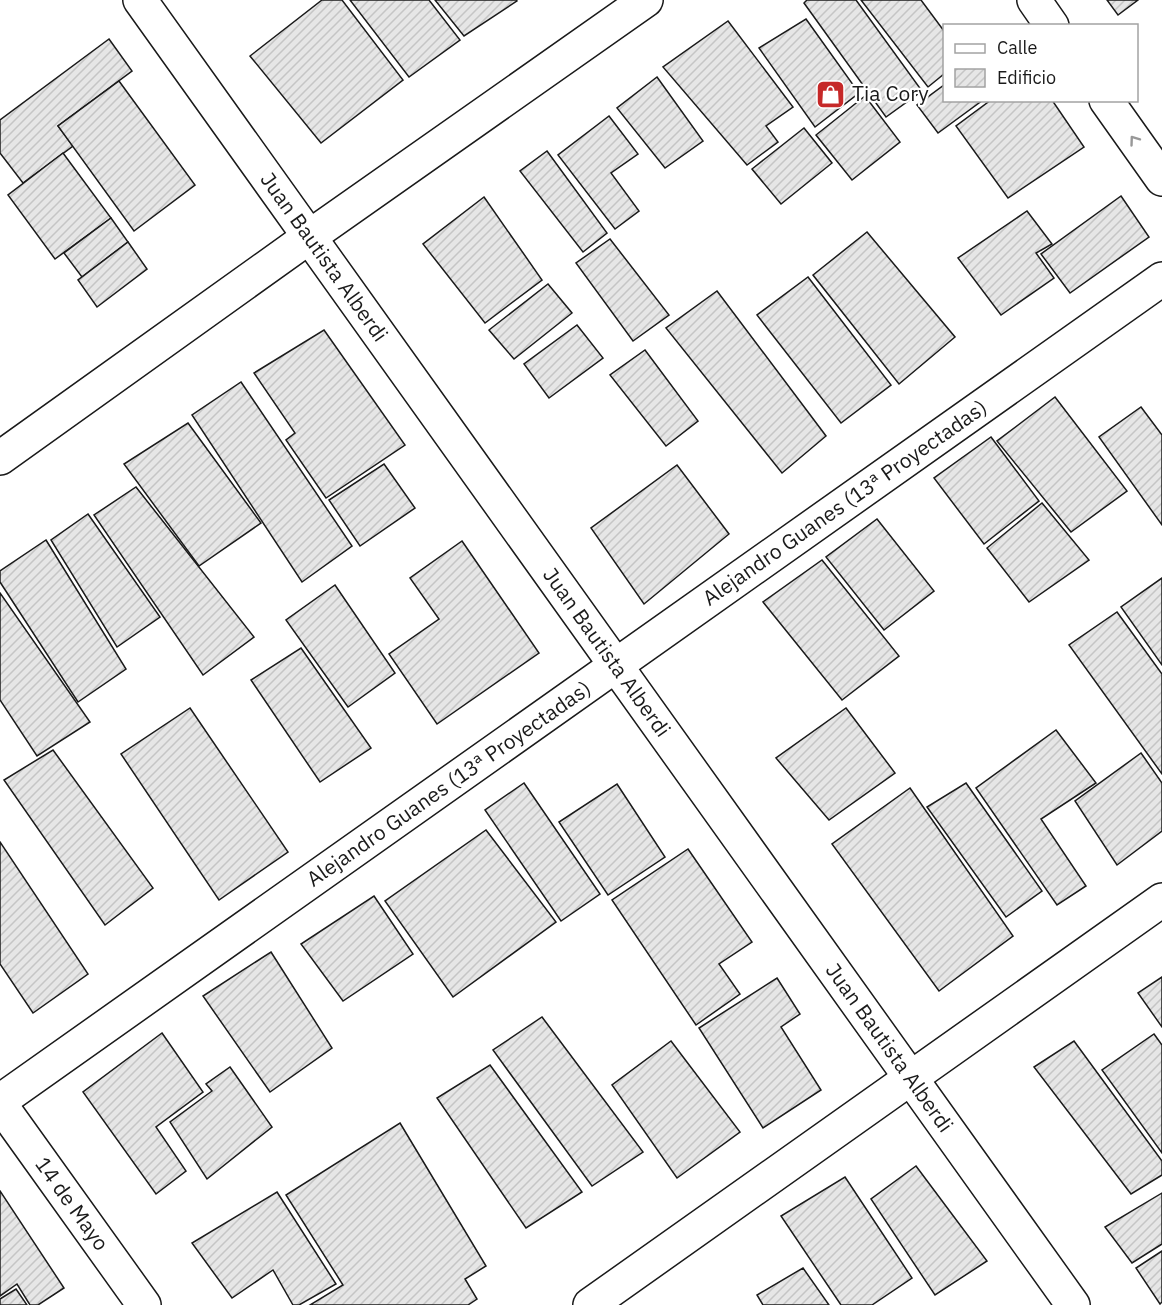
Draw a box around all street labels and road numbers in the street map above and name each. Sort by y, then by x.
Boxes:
street label: Juan Bautista Alberdi [255,166,395,347]
street label: Alejandro Guanes (13ª Proyectadas) [697,393,992,611]
street label: Juan Bautista Alberdi [537,562,677,742]
street label: Alejandro Guanes (13ª Proyectadas) [301,674,596,892]
street label: Juan Bautista Alberdi [820,957,960,1137]
street label: 14 de Mayo [29,1151,116,1256]

